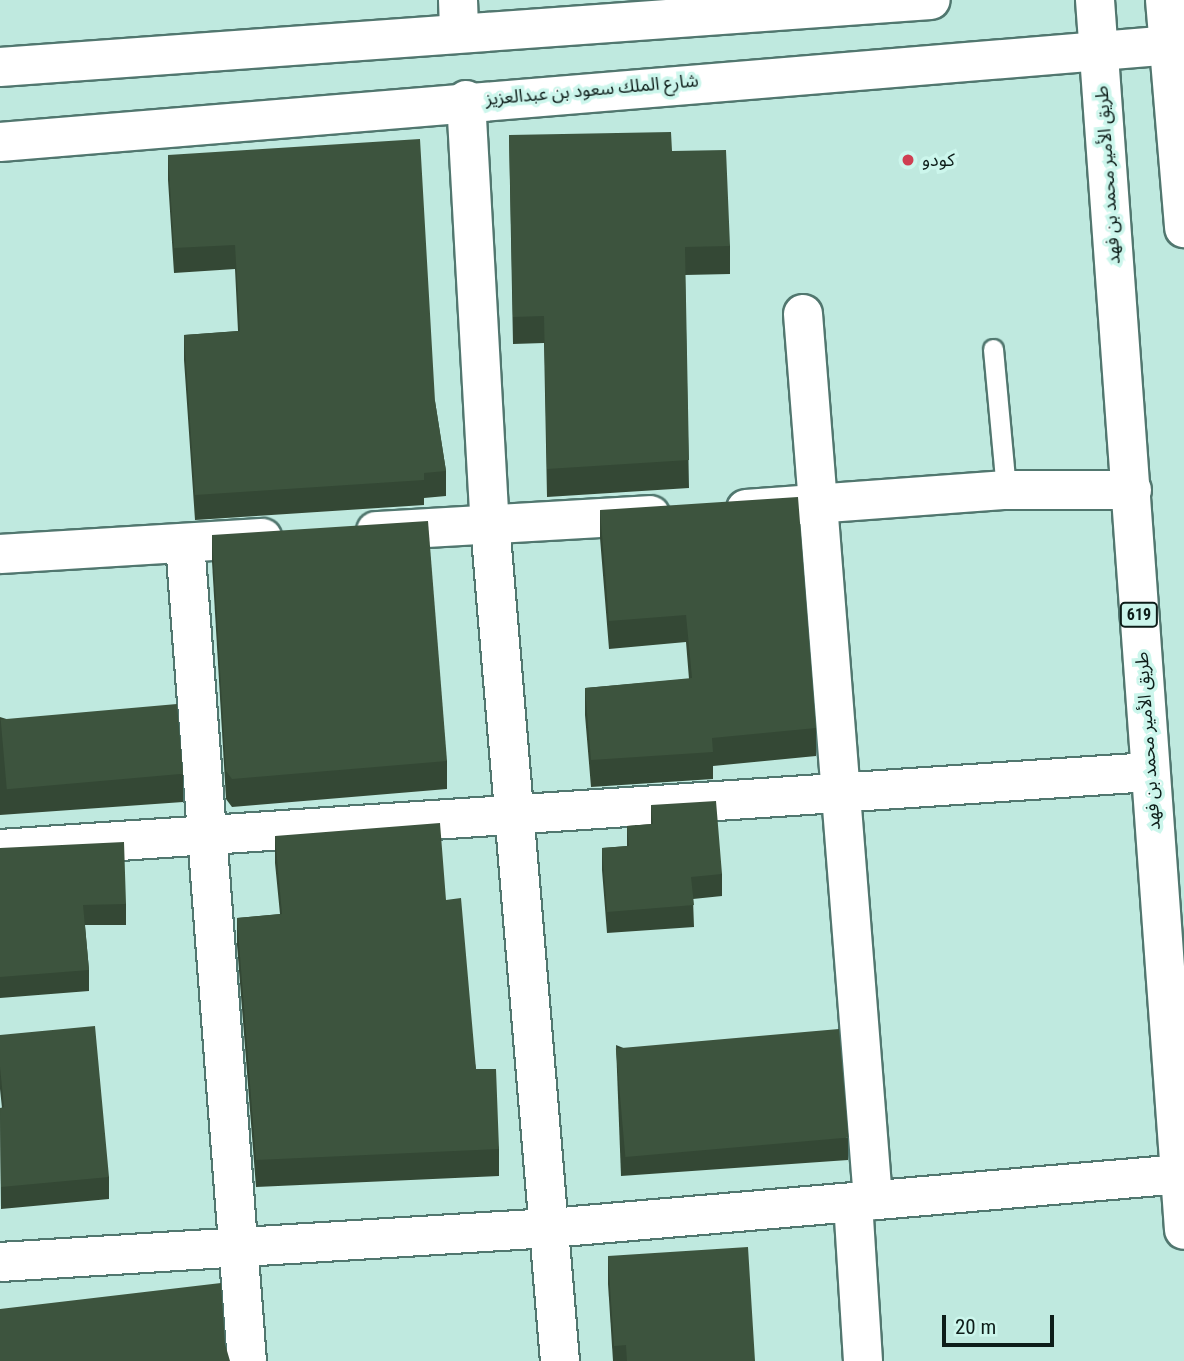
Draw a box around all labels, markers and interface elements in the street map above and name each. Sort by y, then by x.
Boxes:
street label: شارع الملك سعود بن عبدالعزيز [485,70,699,110]
street label: طريق الأمير محمد بن فهد [1091,85,1125,265]
place label: كودو [922,149,955,171]
marker: كودو [900,152,916,168]
road number: 619 [1120,602,1158,628]
street label: طريق الأمير محمد بن فهد [1131,651,1165,831]
scale bar [946,1302,1058,1346]
text: 20 m [955,1315,996,1339]

